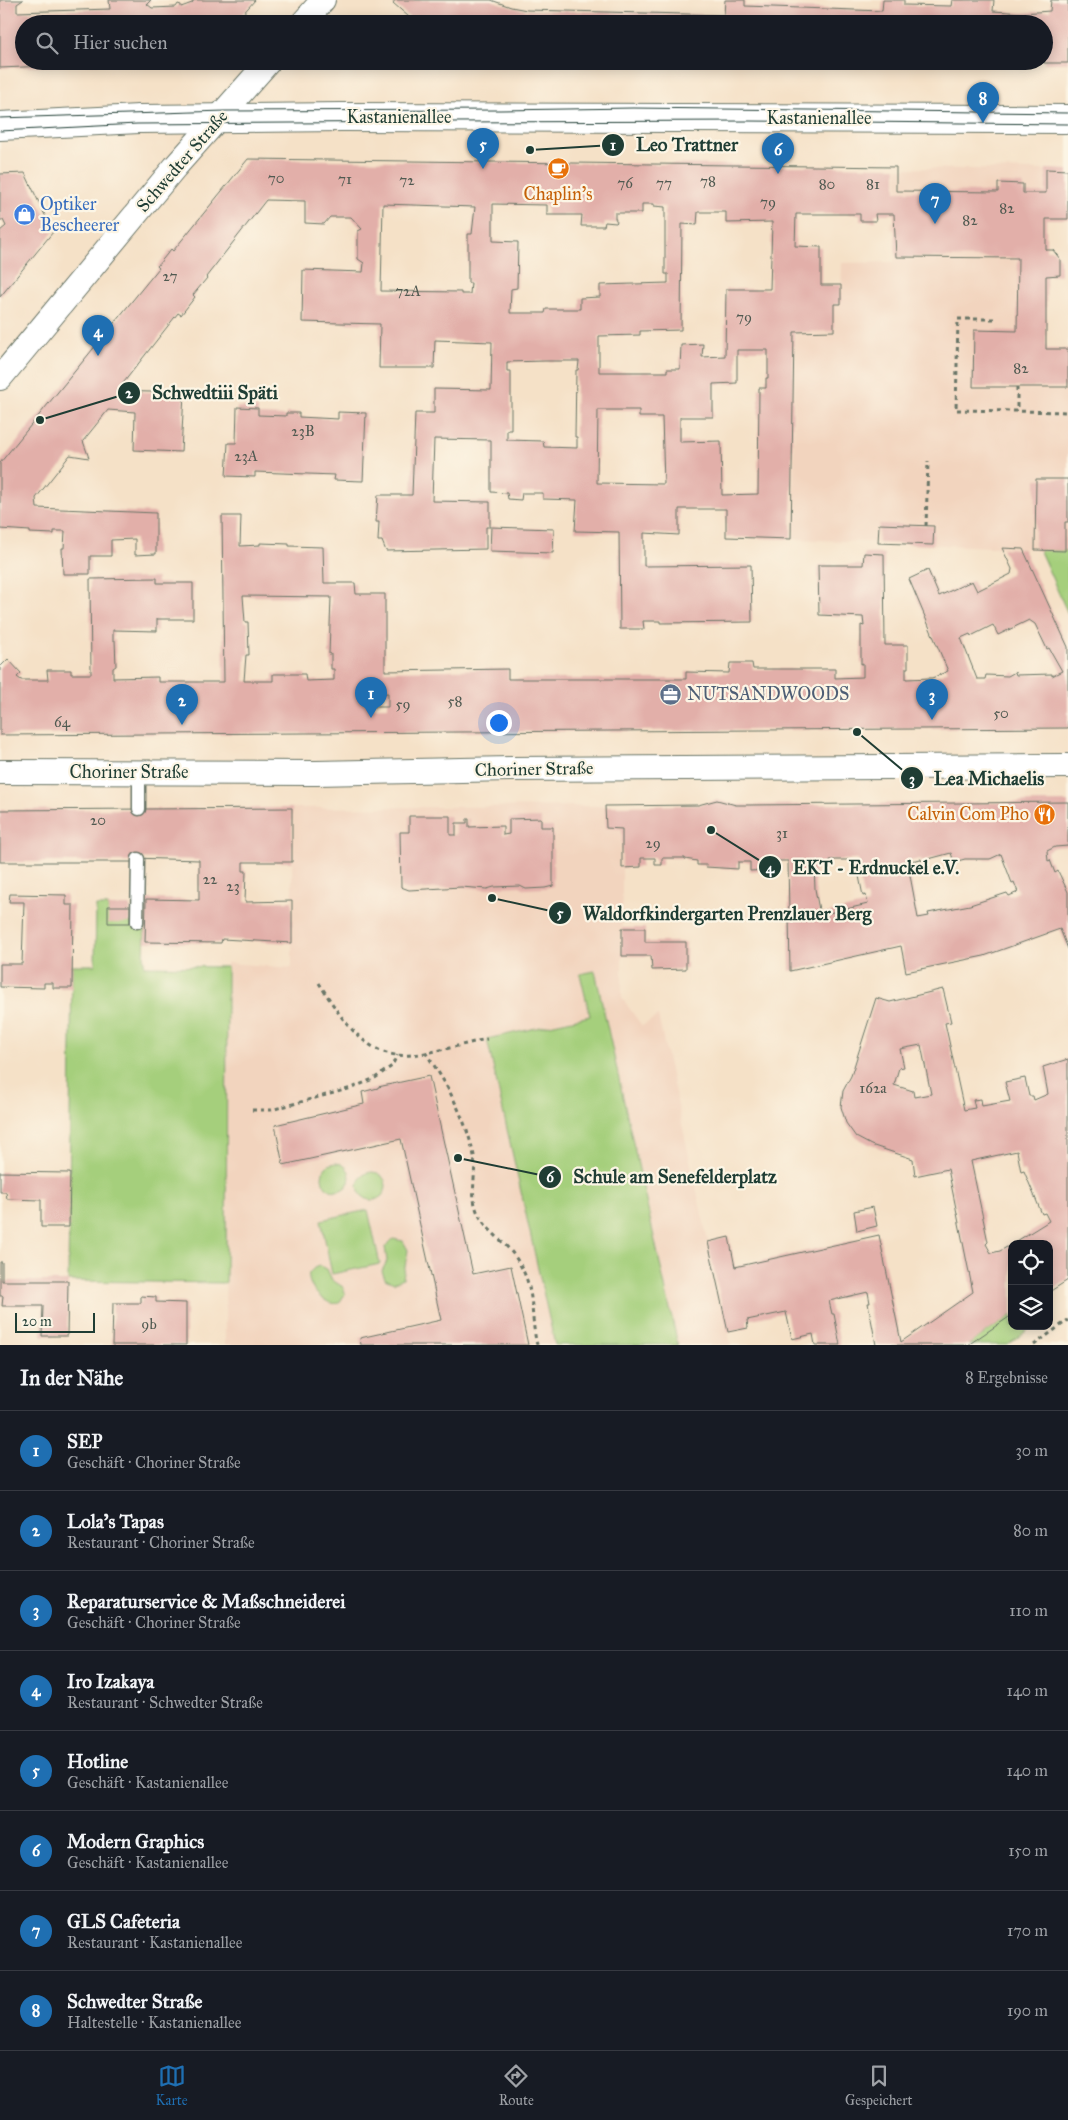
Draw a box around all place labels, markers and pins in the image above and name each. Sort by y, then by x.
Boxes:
pin: 8 [967,82,999,123]
pin: 5 [467,128,499,169]
callout: Leo Trattner [601,128,748,162]
pin: 6 [762,133,794,174]
cafe icon: Chaplin's [546,157,570,181]
place label: Chaplin's [523,183,593,205]
pin: 7 [919,183,951,224]
place label: Optiker Bescheerer [40,193,120,236]
shop icon: Optiker Bescheerer [12,202,36,226]
pin: 4 [82,315,114,356]
callout: Schwedtiii Späti [117,376,288,410]
pin: 1 [355,677,387,718]
pin: 3 [916,679,948,720]
office icon: NUTSANDWOODS [659,682,683,706]
place label: NUTSANDWOODS [687,683,849,705]
pin: 2 [166,684,198,725]
callout: Lea Michaelis [899,761,1055,795]
restaurant icon: Calvin Com Pho [1033,802,1057,826]
place label: Calvin Com Pho [907,803,1029,825]
callout: EKT - Erdnuckel e.V. [758,850,970,884]
callout: Waldorfkindergarten Prenzlauer Berg [548,896,881,930]
callout: Schule am Senefelderplatz [538,1160,787,1194]

